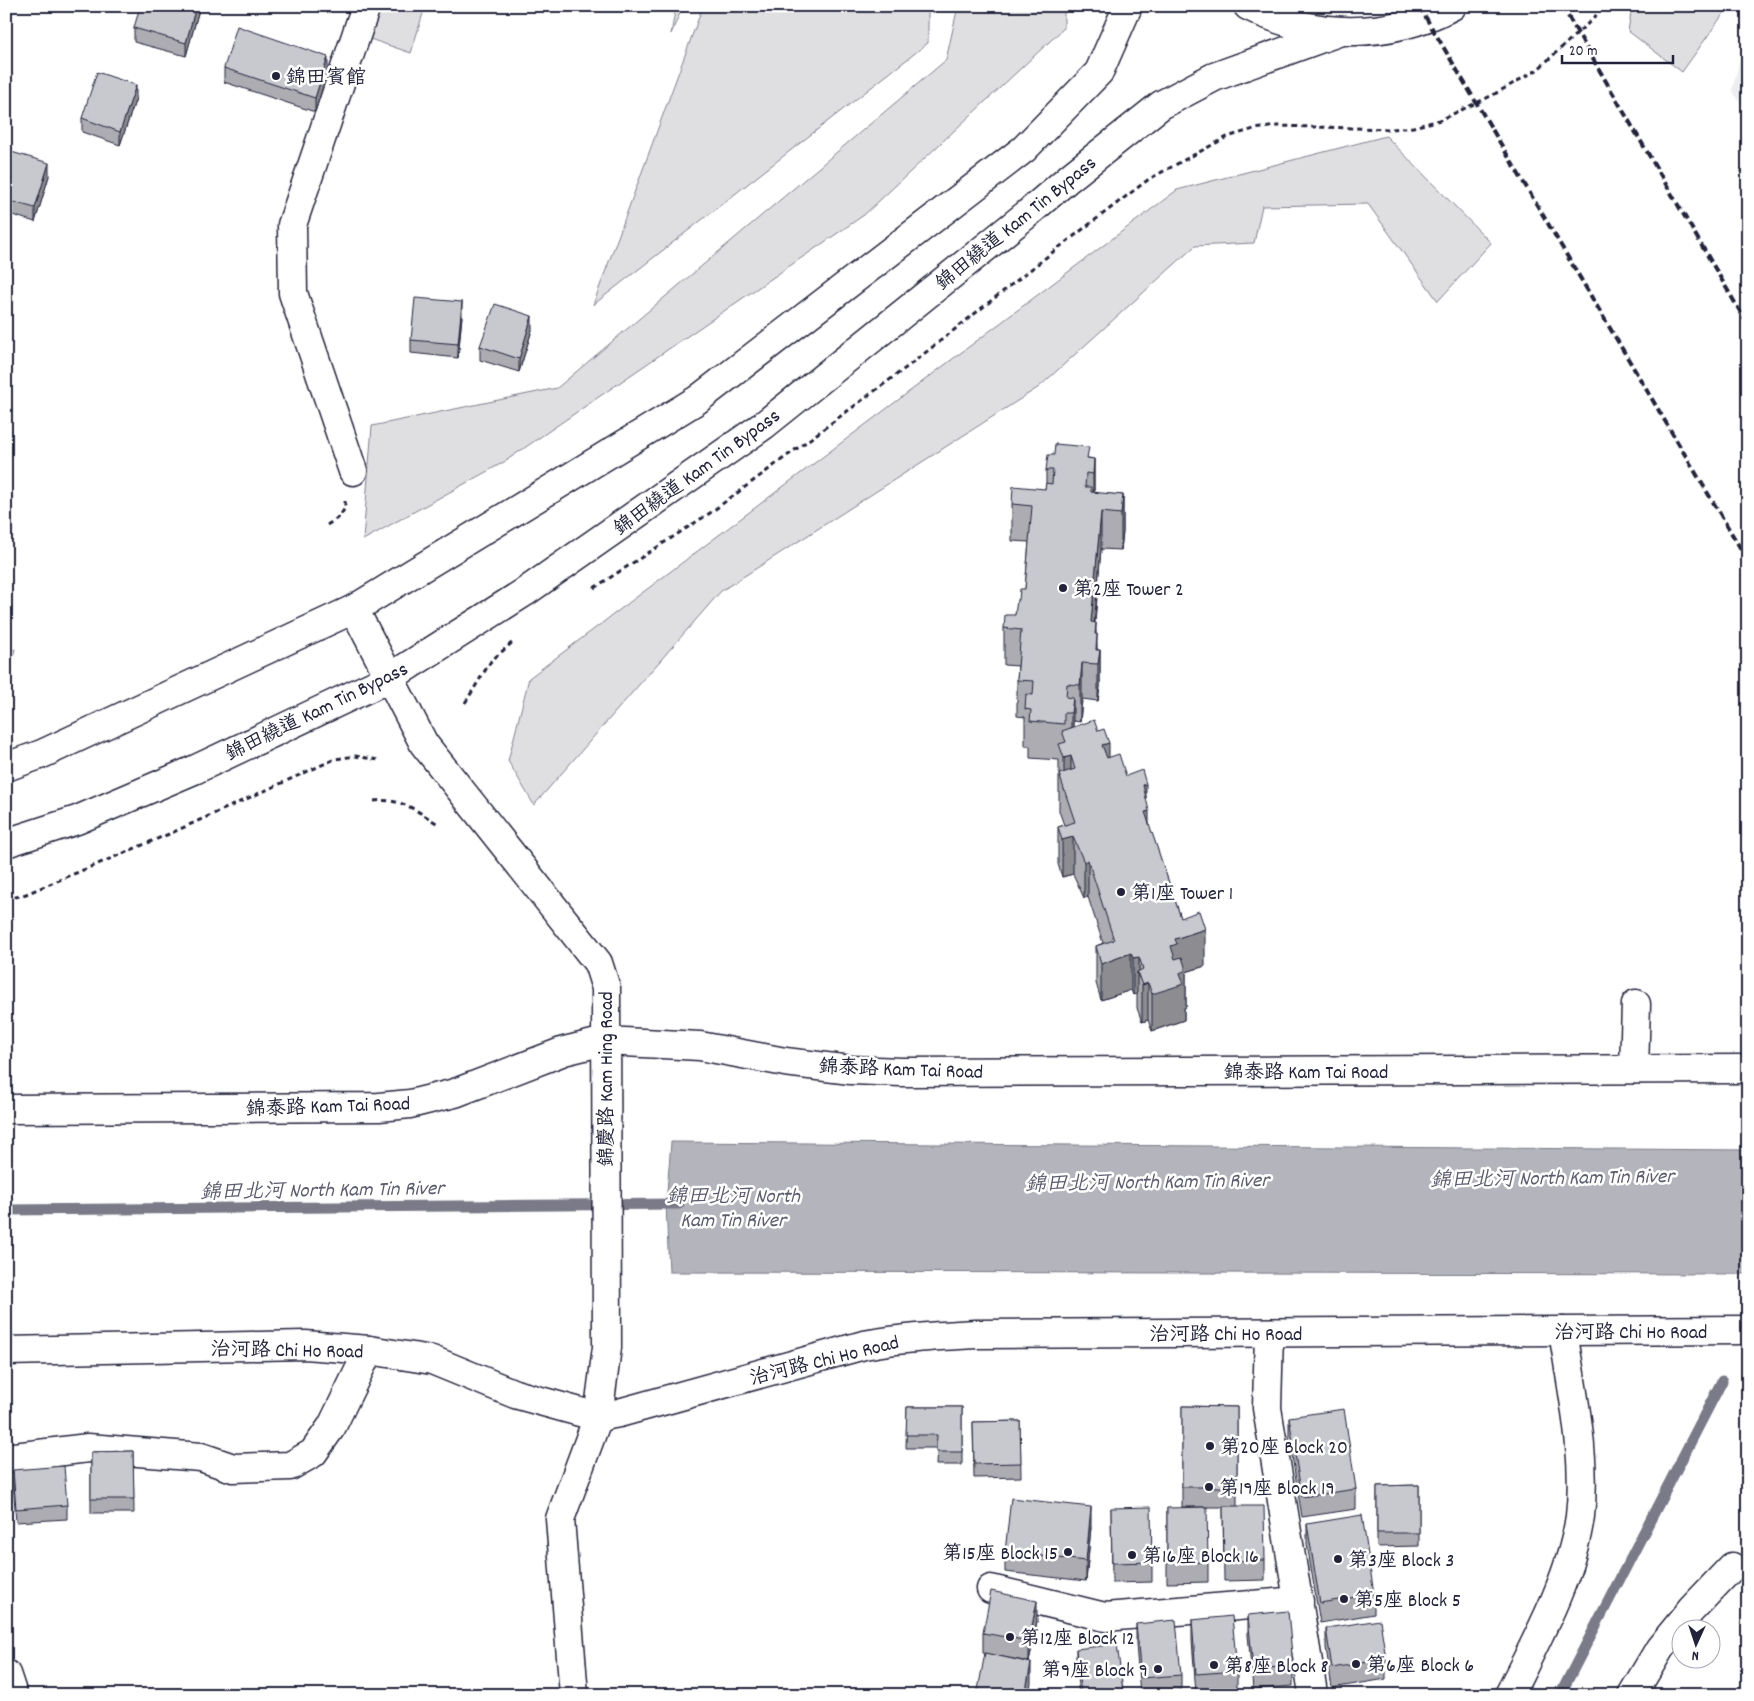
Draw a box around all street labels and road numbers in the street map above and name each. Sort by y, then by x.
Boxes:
street label: 錦田繞道 Kam Tin Bypass [930,151,1103,298]
street label: 錦田繞道 Kam Tin Bypass [609,403,787,544]
street label: 錦田繞道 Kam Tin Bypass [221,656,413,769]
street label: 錦慶路 Kam Hing Road [594,991,622,1167]
street label: 錦泰路 Kam Tai Road [818,1054,984,1088]
street label: 錦泰路 Kam Tai Road [1224,1060,1388,1088]
street label: 錦泰路 Kam Tai Road [245,1091,411,1125]
street label: 治河路 Chi Ho Road [1555,1320,1707,1348]
street label: 治河路 Chi Ho Road [1150,1322,1302,1350]
street label: 治河路 Chi Ho Road [747,1330,902,1394]
street label: 治河路 Chi Ho Road [210,1337,364,1367]

